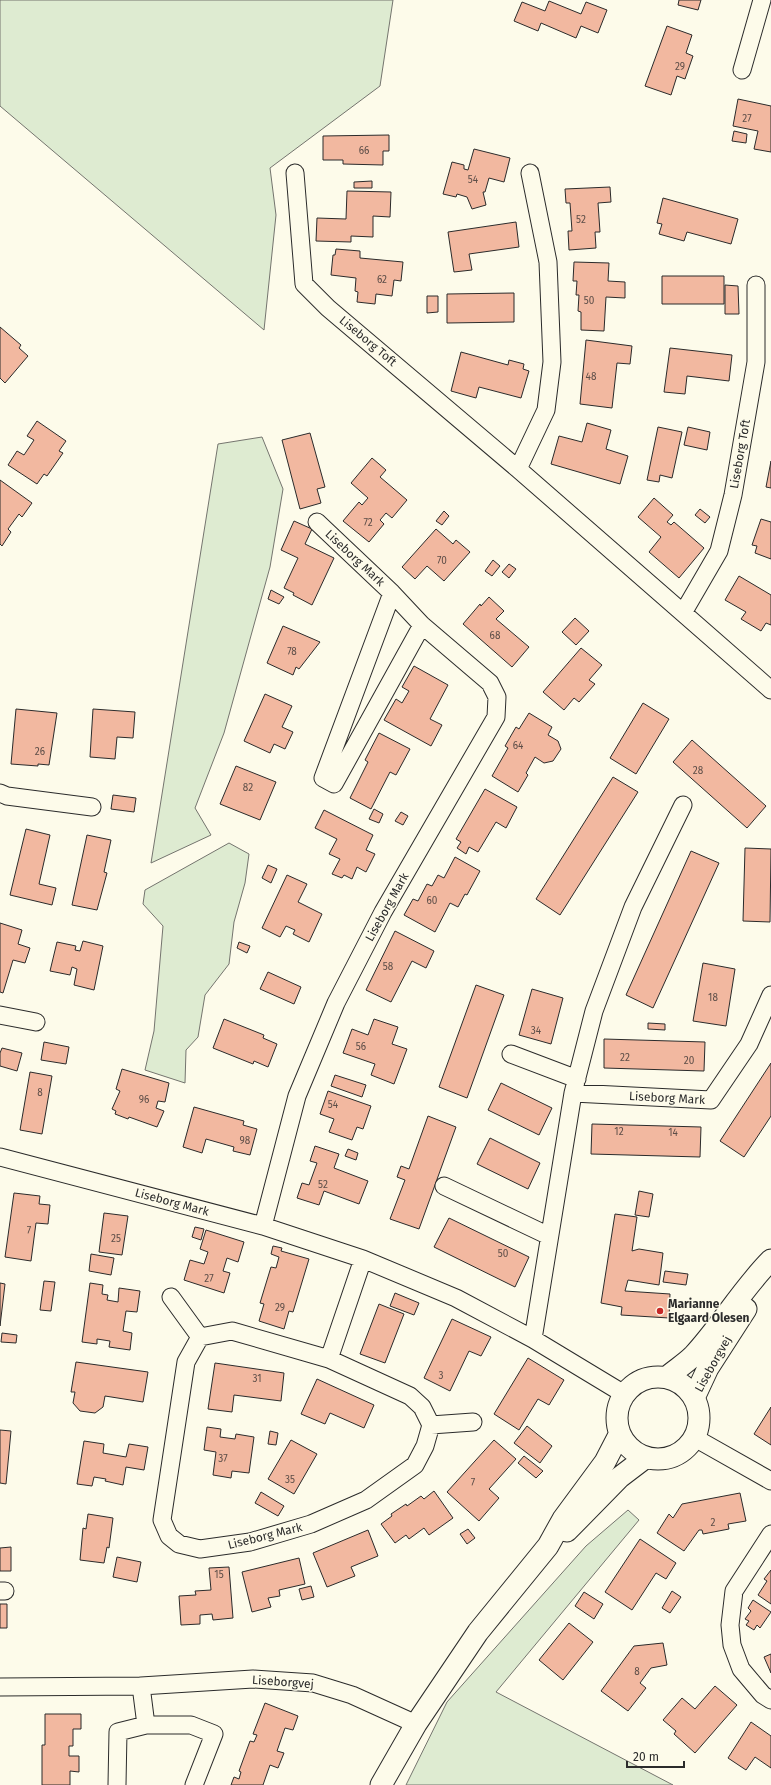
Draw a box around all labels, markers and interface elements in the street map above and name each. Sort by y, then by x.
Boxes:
house number: 29 [675,61,685,73]
house number: 27 [742,113,752,125]
house number: 66 [359,145,369,157]
house number: 54 [468,174,479,186]
house number: 52 [576,214,586,226]
house number: 62 [377,274,387,286]
house number: 50 [584,295,595,307]
street label: Liseborg Toft [337,313,400,369]
house number: 48 [586,371,597,383]
street label: Liseborg Toft [727,417,753,490]
house number: 72 [363,517,373,529]
street label: Liseborg Mark [322,527,388,590]
house number: 70 [437,555,447,567]
house number: 68 [490,630,501,642]
house number: 78 [287,646,297,658]
house number: 64 [513,740,524,752]
house number: 26 [35,746,45,758]
house number: 28 [693,765,704,777]
house number: 82 [243,782,253,794]
street label: Liseborg Mark [362,870,412,944]
house number: 60 [427,895,438,907]
house number: 58 [383,961,394,973]
house number: 18 [708,992,718,1004]
house number: 34 [531,1025,542,1037]
house number: 56 [356,1041,366,1053]
house number: 22 [620,1052,630,1064]
house number: 20 [684,1055,695,1067]
house number: 8 [37,1087,43,1099]
street label: Liseborg Mark [629,1089,706,1107]
house number: 96 [139,1094,149,1106]
house number: 54 [328,1099,339,1111]
house number: 12 [614,1126,624,1138]
house number: 14 [668,1127,679,1139]
house number: 98 [240,1135,251,1147]
house number: 52 [318,1179,328,1191]
street label: Liseborg Mark [133,1185,211,1219]
house number: 7 [27,1225,32,1237]
house number: 25 [111,1233,121,1245]
house number: 50 [498,1248,509,1260]
house number: 27 [204,1273,214,1285]
place label: Marianne Elgaard Olesen [668,1297,750,1325]
house number: 29 [275,1302,285,1314]
marker: Marianne Elgaard Olesen [655,1306,665,1316]
street label: Liseborgvej [692,1333,734,1395]
house number: 3 [439,1370,444,1382]
house number: 31 [252,1373,262,1385]
house number: 37 [218,1453,228,1465]
house number: 35 [285,1474,295,1486]
house number: 7 [471,1477,476,1489]
house number: 2 [711,1517,716,1529]
street label: Liseborg Mark [226,1520,304,1552]
house number: 15 [214,1569,224,1581]
house number: 8 [634,1666,640,1678]
street label: Liseborgvej [252,1673,314,1691]
scale bar [627,1743,684,1769]
text: 20 m [633,1750,659,1764]

